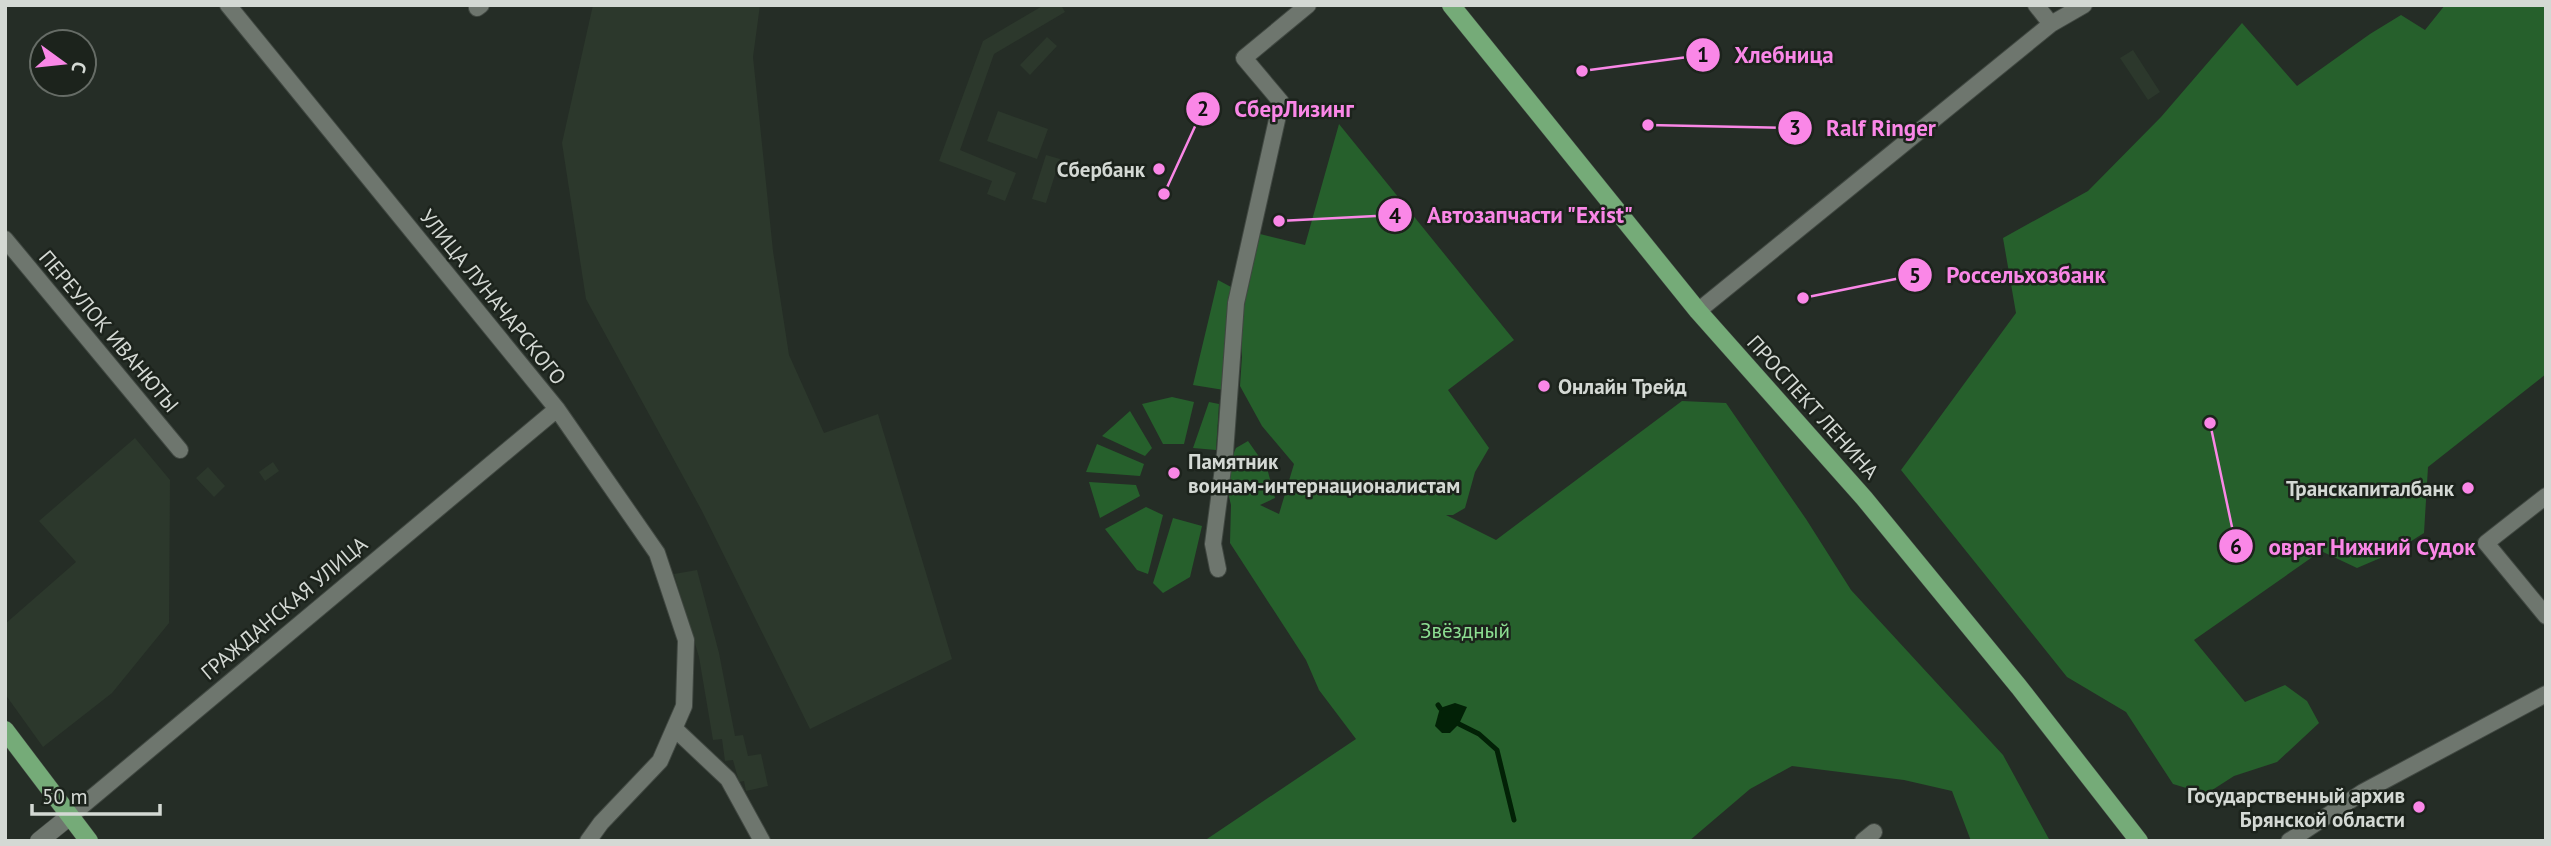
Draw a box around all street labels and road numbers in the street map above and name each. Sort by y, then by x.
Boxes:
street label: УЛИЦА ЛУНАЧАРСКОГО [414,204,572,390]
street label: ПЕРЕУЛОК ИВАНЮТЫ [33,244,185,418]
street label: ПРОСПЕКТ ЛЕНИНА [1741,329,1885,485]
street label: ГРАЖДАНСКАЯ УЛИЦА [195,530,373,686]

